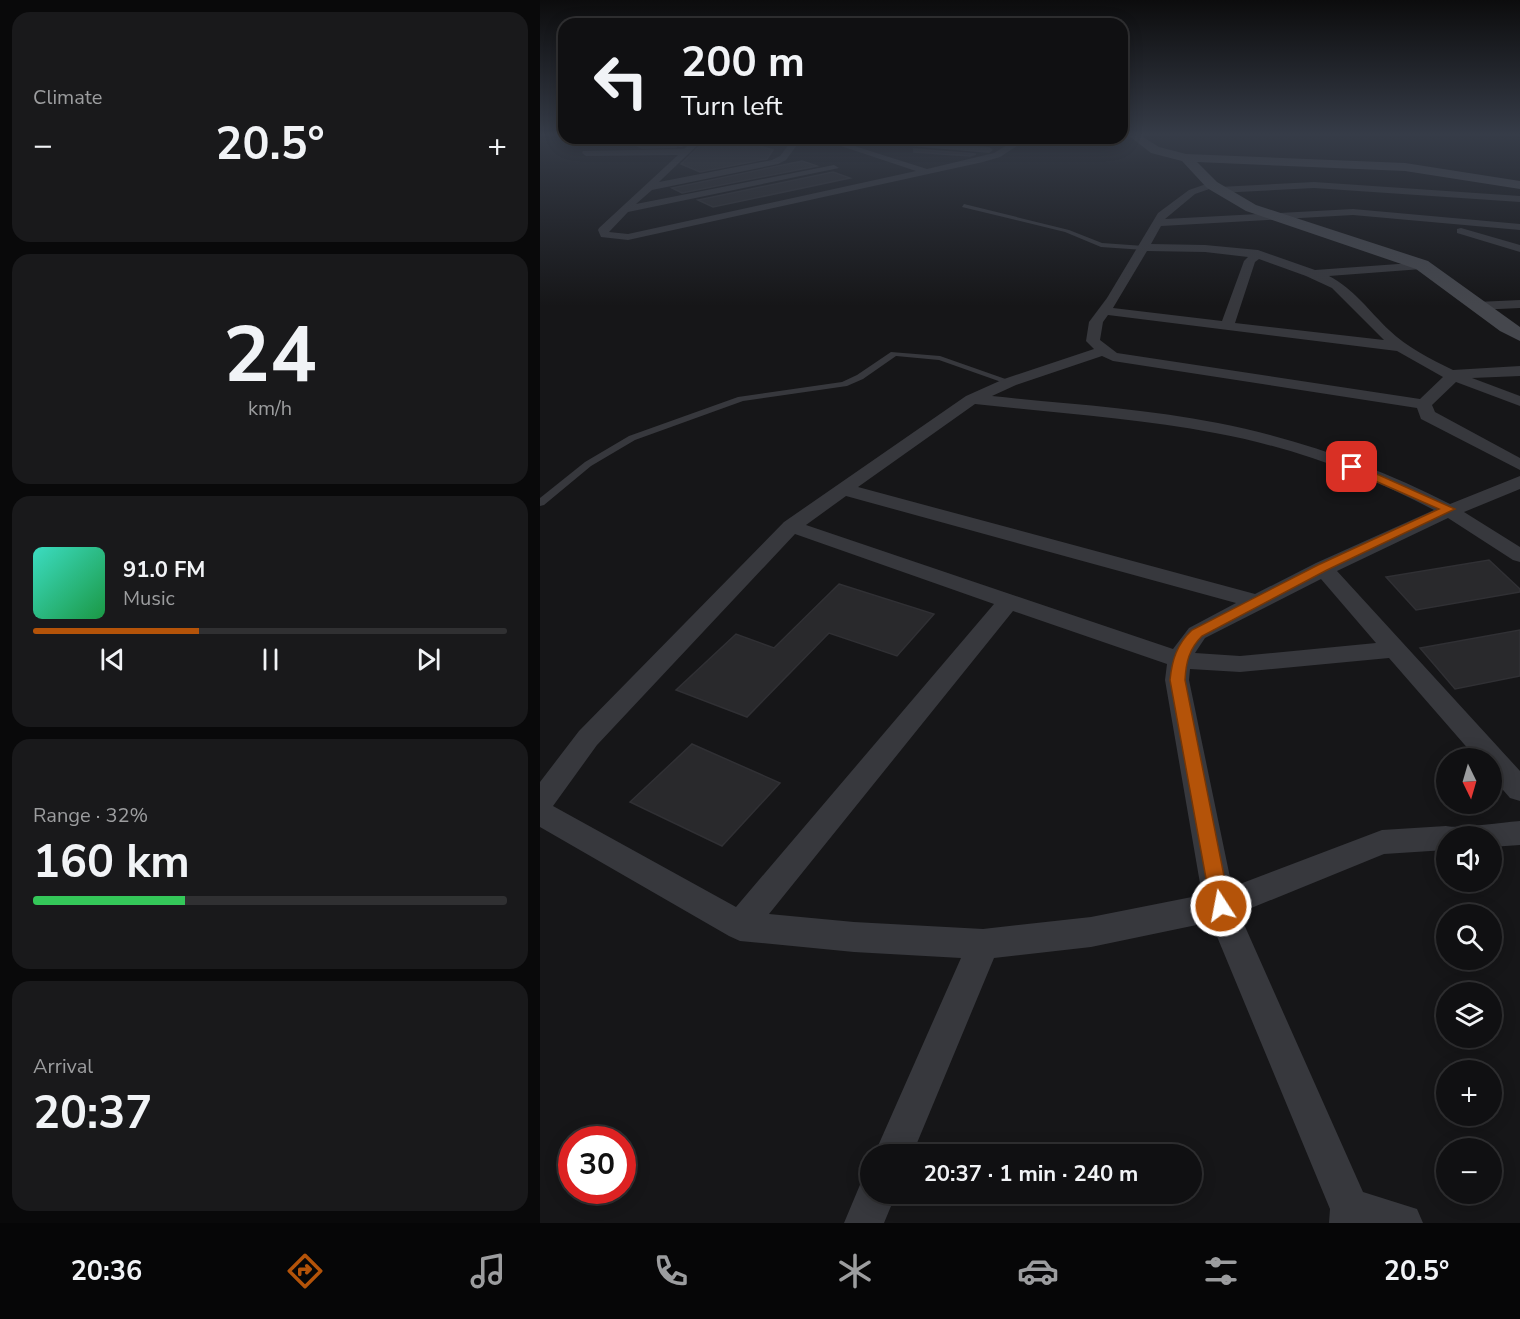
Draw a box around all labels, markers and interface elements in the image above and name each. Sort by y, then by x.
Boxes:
text: 200 m [681,34,805,91]
icon: left [582,42,660,120]
text: Climate [33,84,102,111]
text: Turn left [681,88,782,125]
text: 20.5° [215,114,325,175]
text: − [33,123,53,168]
text: + [487,123,507,168]
text: 24 [223,302,317,409]
text: km/h [248,395,292,422]
pin [1326,441,1377,492]
icon: arrive [1335,450,1368,483]
text: 91.0 FM [123,555,205,585]
text: Music [123,585,175,612]
icon: previous [96,643,129,676]
icon: pause [254,643,287,676]
icon: next [412,643,445,676]
north arrow [1436,748,1502,814]
map controls [1436,748,1502,1204]
text: Range · 32% [33,802,148,829]
button: sound [1436,826,1502,892]
text: 160 km [33,832,190,893]
position arrow [1189,874,1253,938]
button: search [1436,904,1502,970]
button: layers [1436,982,1502,1048]
text: Arrival [33,1053,93,1080]
button: + [1436,1060,1502,1126]
text: 20:37 [33,1083,152,1144]
speed limit sign: 30 [558,1126,636,1204]
button: − [1436,1138,1502,1204]
text: 20:37 · 1 min · 240 m [924,1159,1138,1189]
icon: directions [284,1250,326,1292]
icon: music [467,1250,509,1292]
icon: phone [650,1250,692,1292]
icon: climate [834,1250,876,1292]
icon: car [1017,1250,1059,1292]
icon: filters [1200,1250,1242,1292]
text: 20:36 [71,1253,142,1290]
text: 20.5° [1384,1253,1449,1290]

